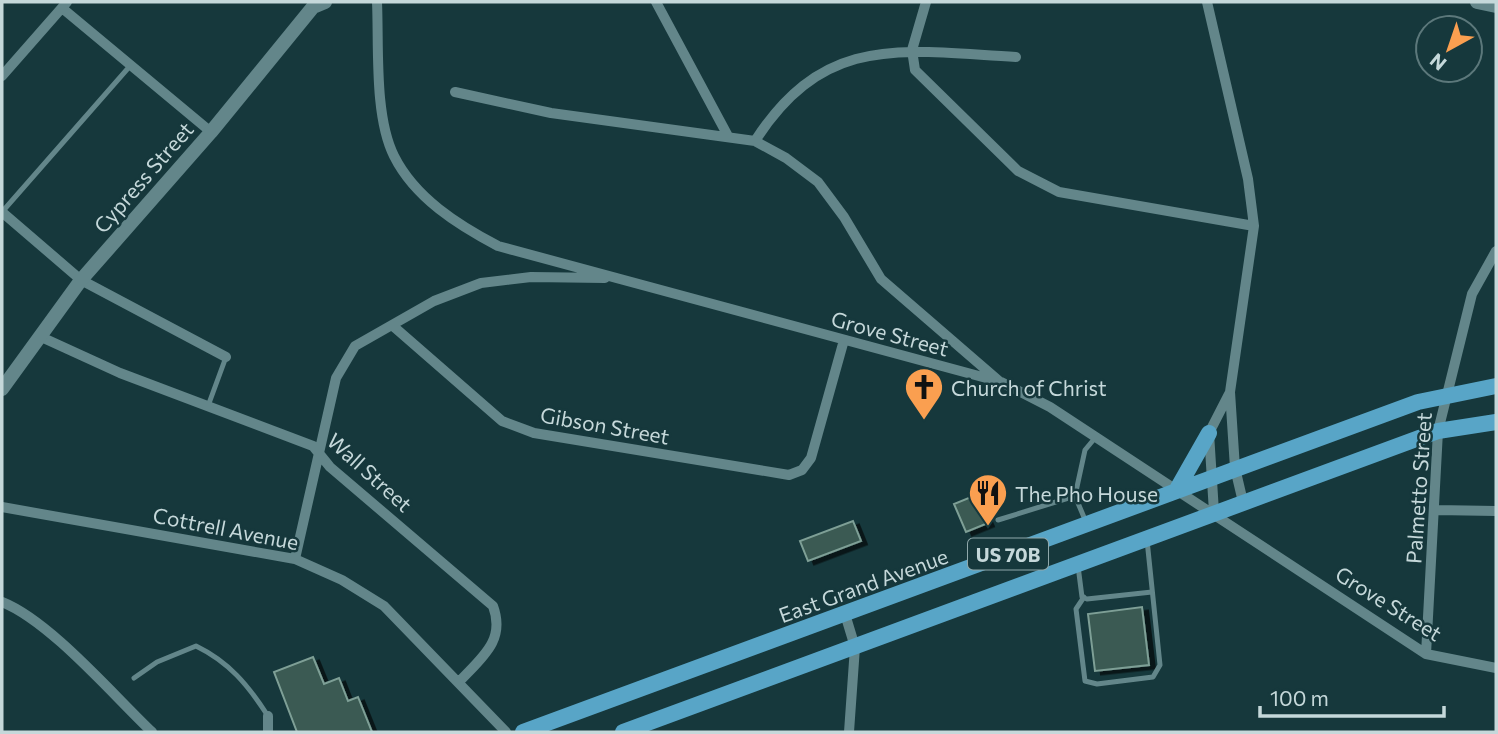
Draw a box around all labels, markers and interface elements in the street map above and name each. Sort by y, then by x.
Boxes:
north arrow [1414,14,1484,84]
text: N [1425,49,1451,76]
street label: Cypress Street [88,116,198,238]
street label: Grove Street [829,305,951,361]
church icon: Church of Christ [903,366,945,421]
place label: Church of Christ [951,375,1107,400]
street label: Gibson Street [539,401,671,449]
street label: Palmetto Street [1400,411,1436,565]
street label: Wall Street [322,427,418,517]
restaurant icon: The Pho House [967,472,1009,527]
place label: The Pho House [1015,481,1158,506]
street label: Cottrell Avenue [151,502,301,554]
road number: US 70B [968,538,1048,569]
street label: East Grand Avenue [775,543,951,627]
street label: Grove Street [1331,560,1447,646]
scale bar [1260,674,1444,718]
text: 100 m [1270,685,1329,710]

